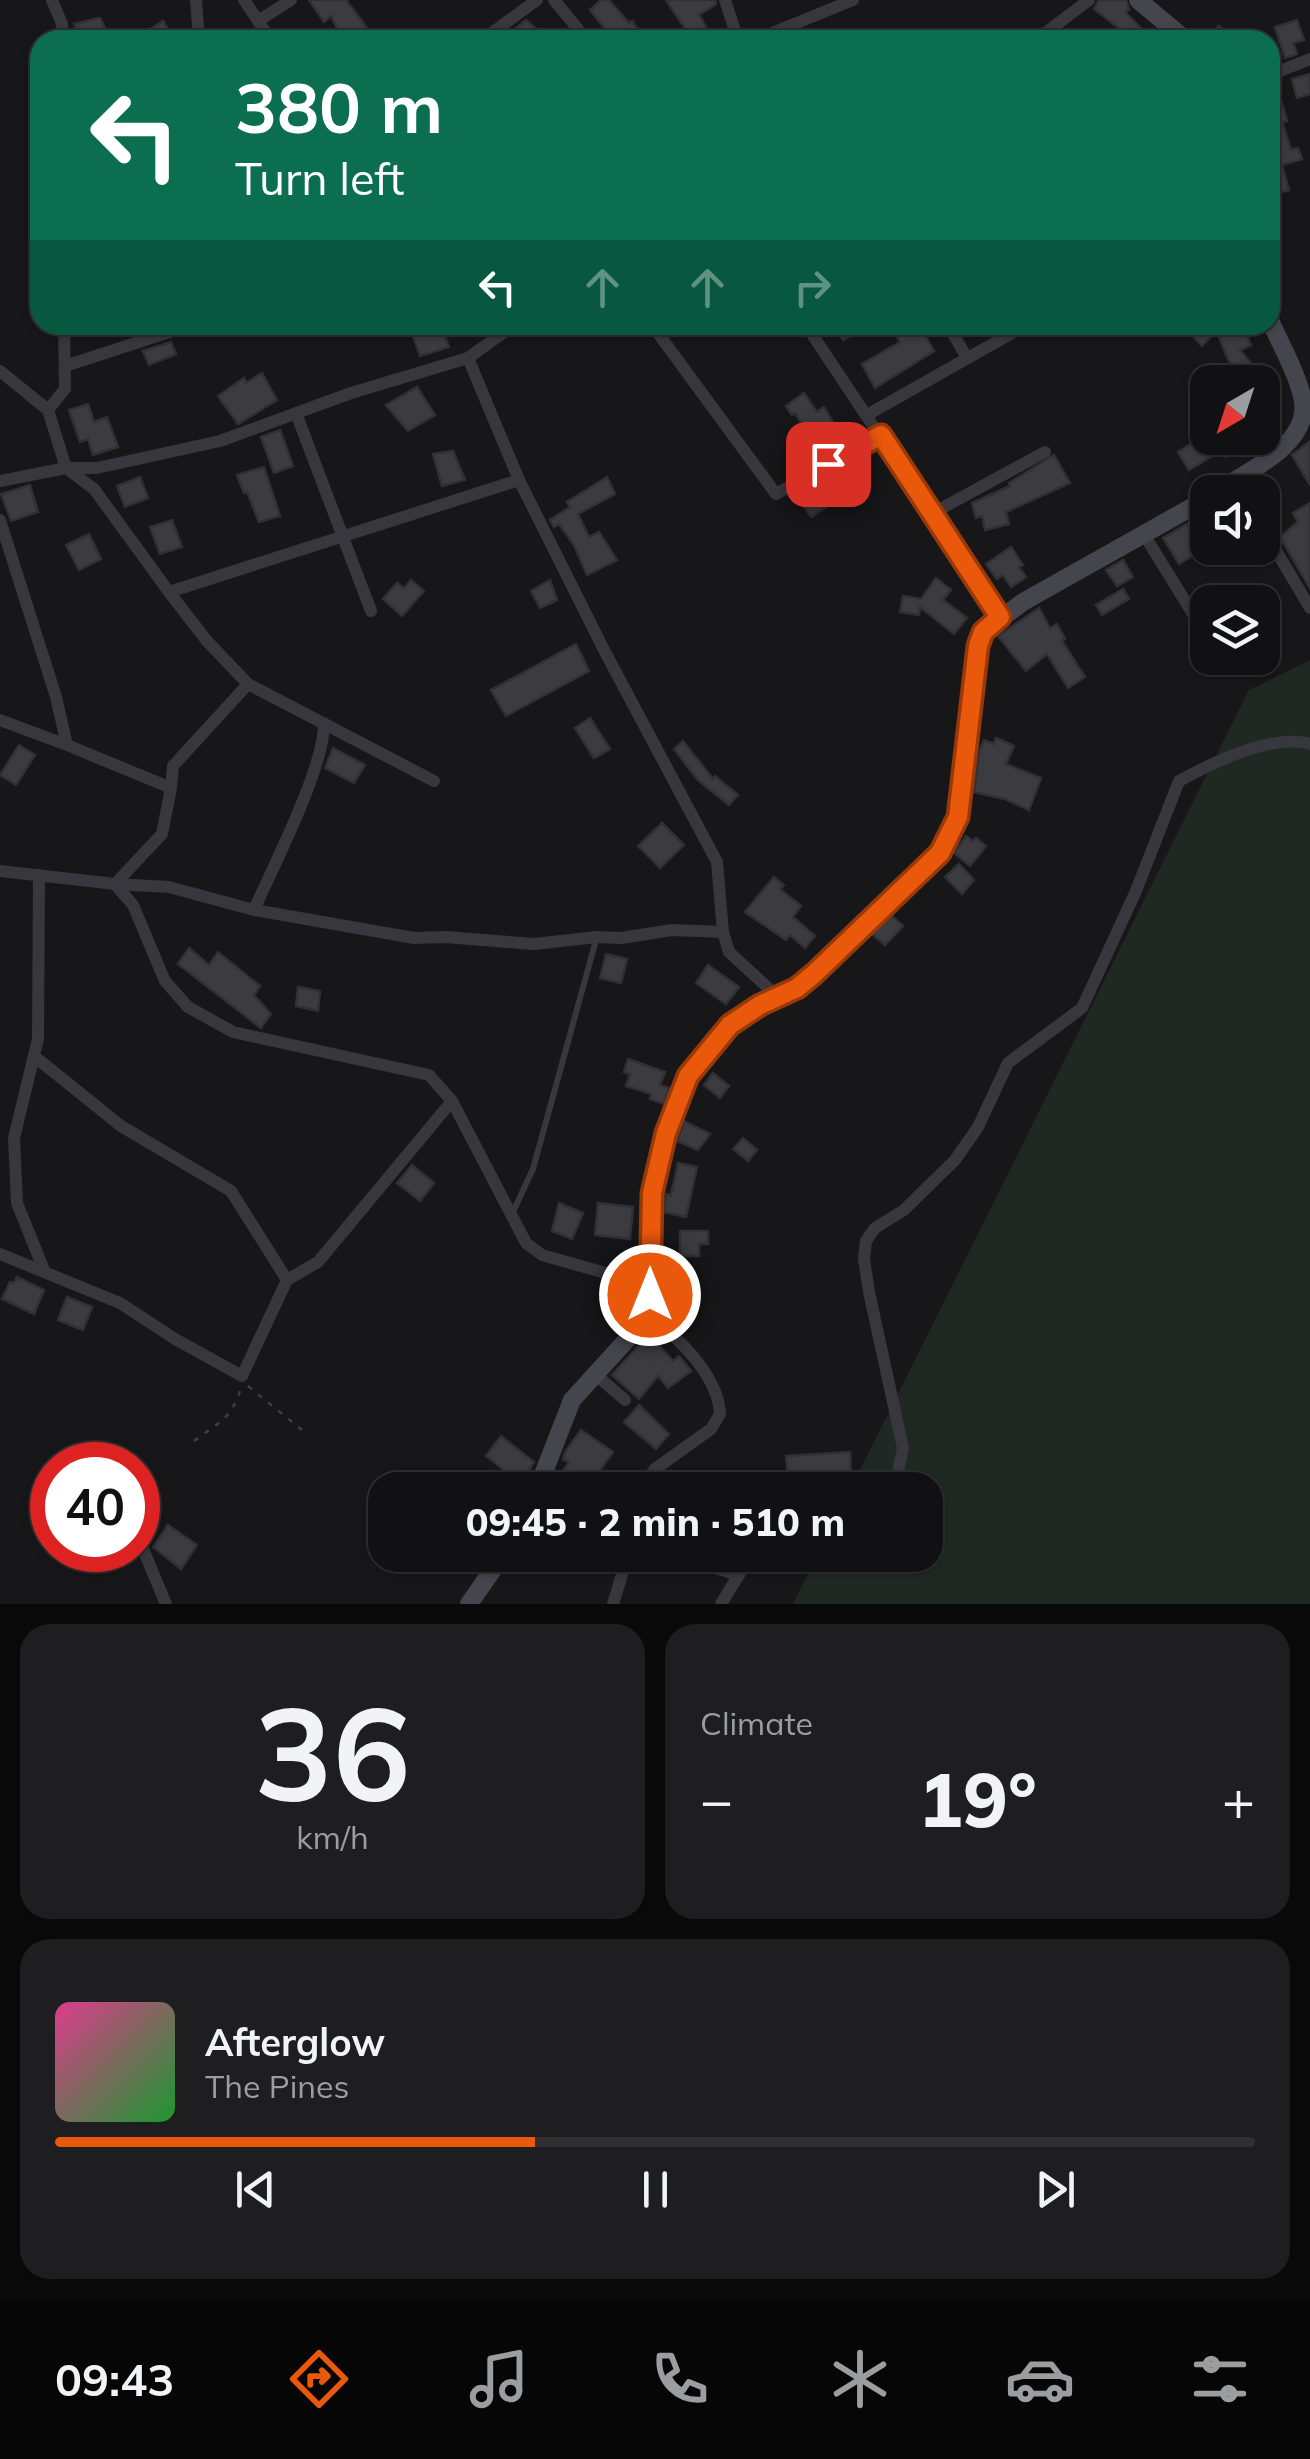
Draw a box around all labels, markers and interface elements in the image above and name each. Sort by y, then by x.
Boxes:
text: 380 m [235,63,443,151]
icon: left [70,70,200,200]
text: Turn left [235,150,404,206]
icon: left [470,260,525,315]
icon: ahead [575,260,630,315]
icon: ahead [680,260,735,315]
icon: right [785,260,840,315]
north arrow [1190,365,1280,455]
map controls [1190,365,1280,675]
pin [786,422,871,507]
icon: arrive [801,437,856,492]
button: sound [1190,475,1280,565]
button: layers [1190,585,1280,675]
position arrow [598,1243,702,1347]
speed limit sign: 40 [30,1442,160,1572]
text: 09:45 · 2 min · 510 m [466,1498,845,1546]
text: 36 [254,1670,411,1834]
text: Climate [700,1703,813,1743]
text: 19° [918,1752,1037,1846]
text: − [700,1765,733,1834]
text: + [1222,1765,1255,1834]
text: km/h [296,1817,369,1857]
text: Afterglow [205,2018,385,2066]
text: The Pines [205,2066,349,2106]
icon: previous [228,2162,283,2217]
icon: pause [628,2162,683,2217]
icon: next [1028,2162,1083,2217]
icon: directions [284,2344,354,2414]
icon: music [464,2344,534,2414]
icon: phone [645,2344,715,2414]
icon: climate [825,2344,895,2414]
icon: car [1005,2344,1075,2414]
icon: filters [1185,2344,1255,2414]
text: 09:43 [55,2351,174,2407]

